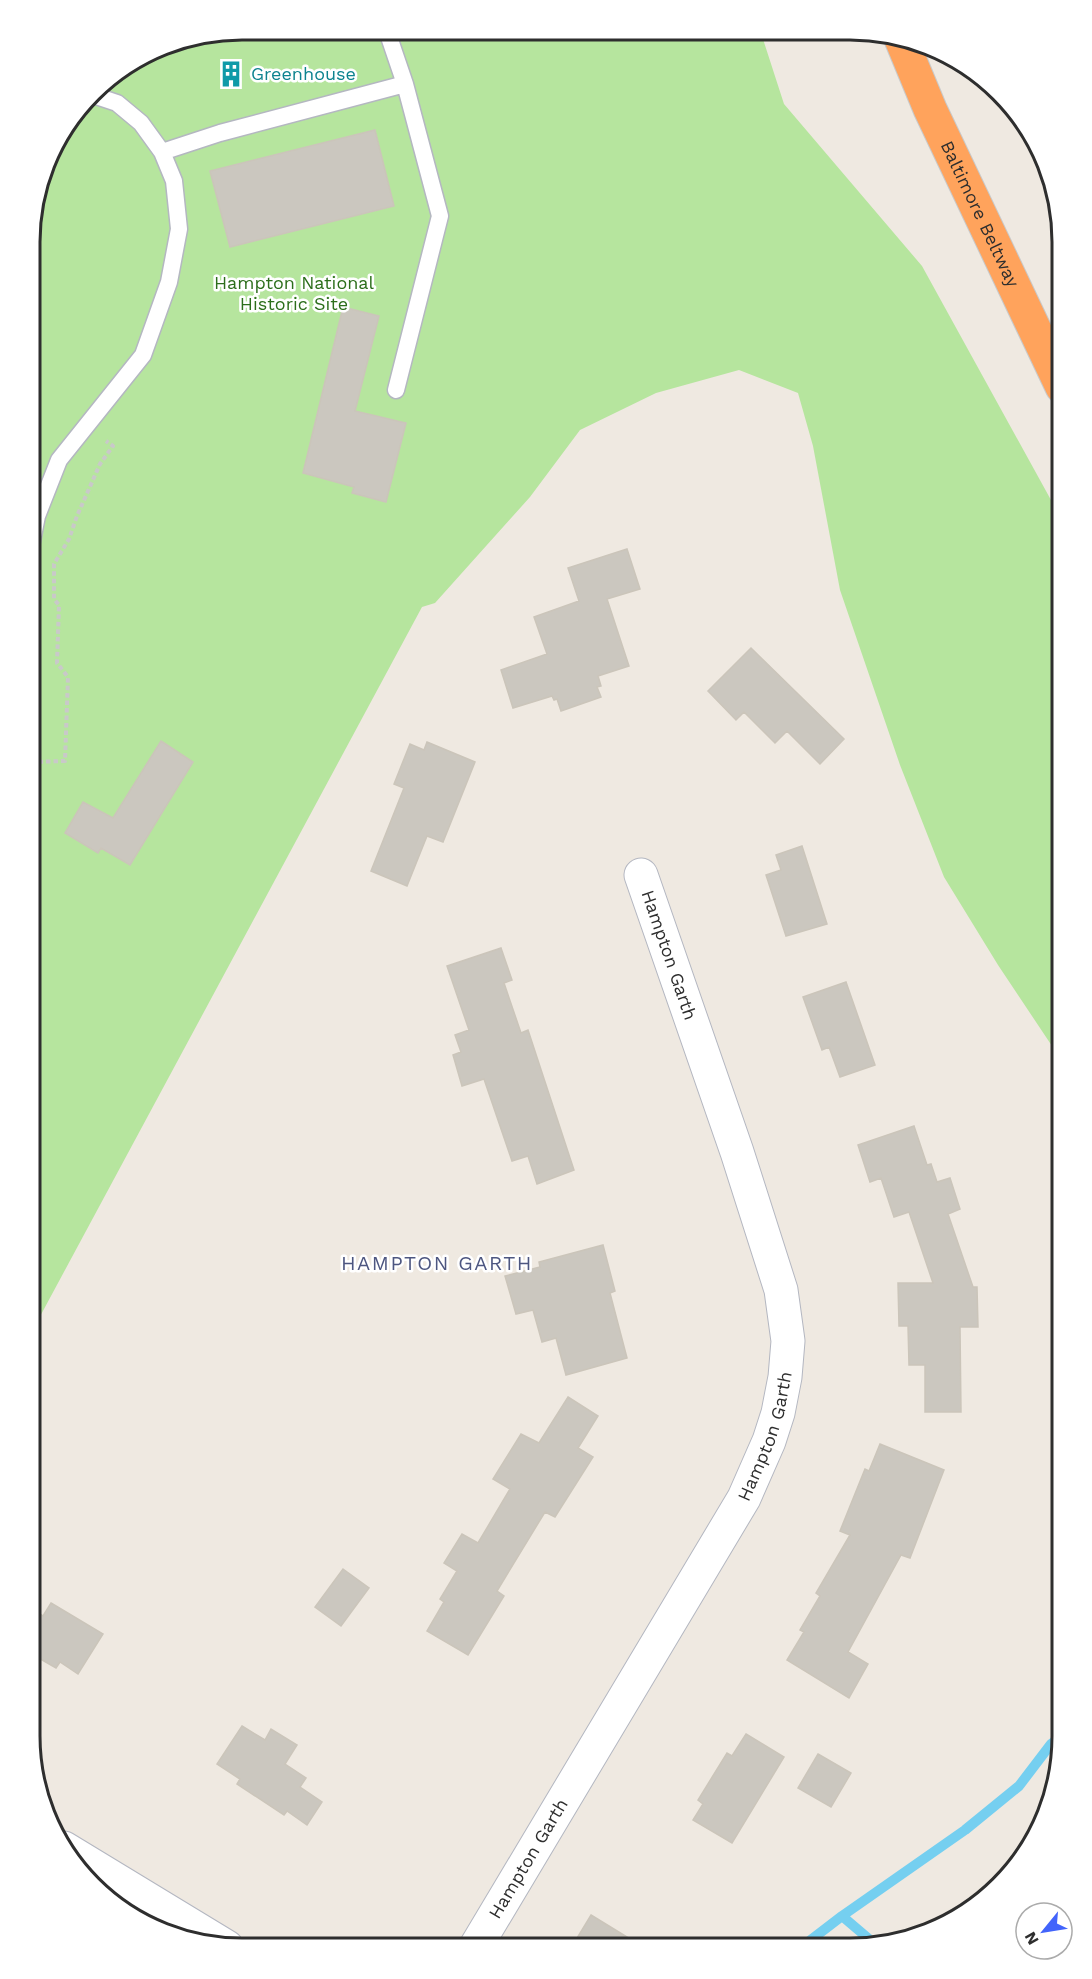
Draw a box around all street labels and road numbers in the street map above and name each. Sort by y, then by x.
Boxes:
street label: Baltimore Beltway [937,137,1024,291]
street label: Hampton Garth [637,887,702,1023]
street label: Hampton Garth [733,1370,796,1504]
street label: Hampton Garth [484,1795,572,1922]

